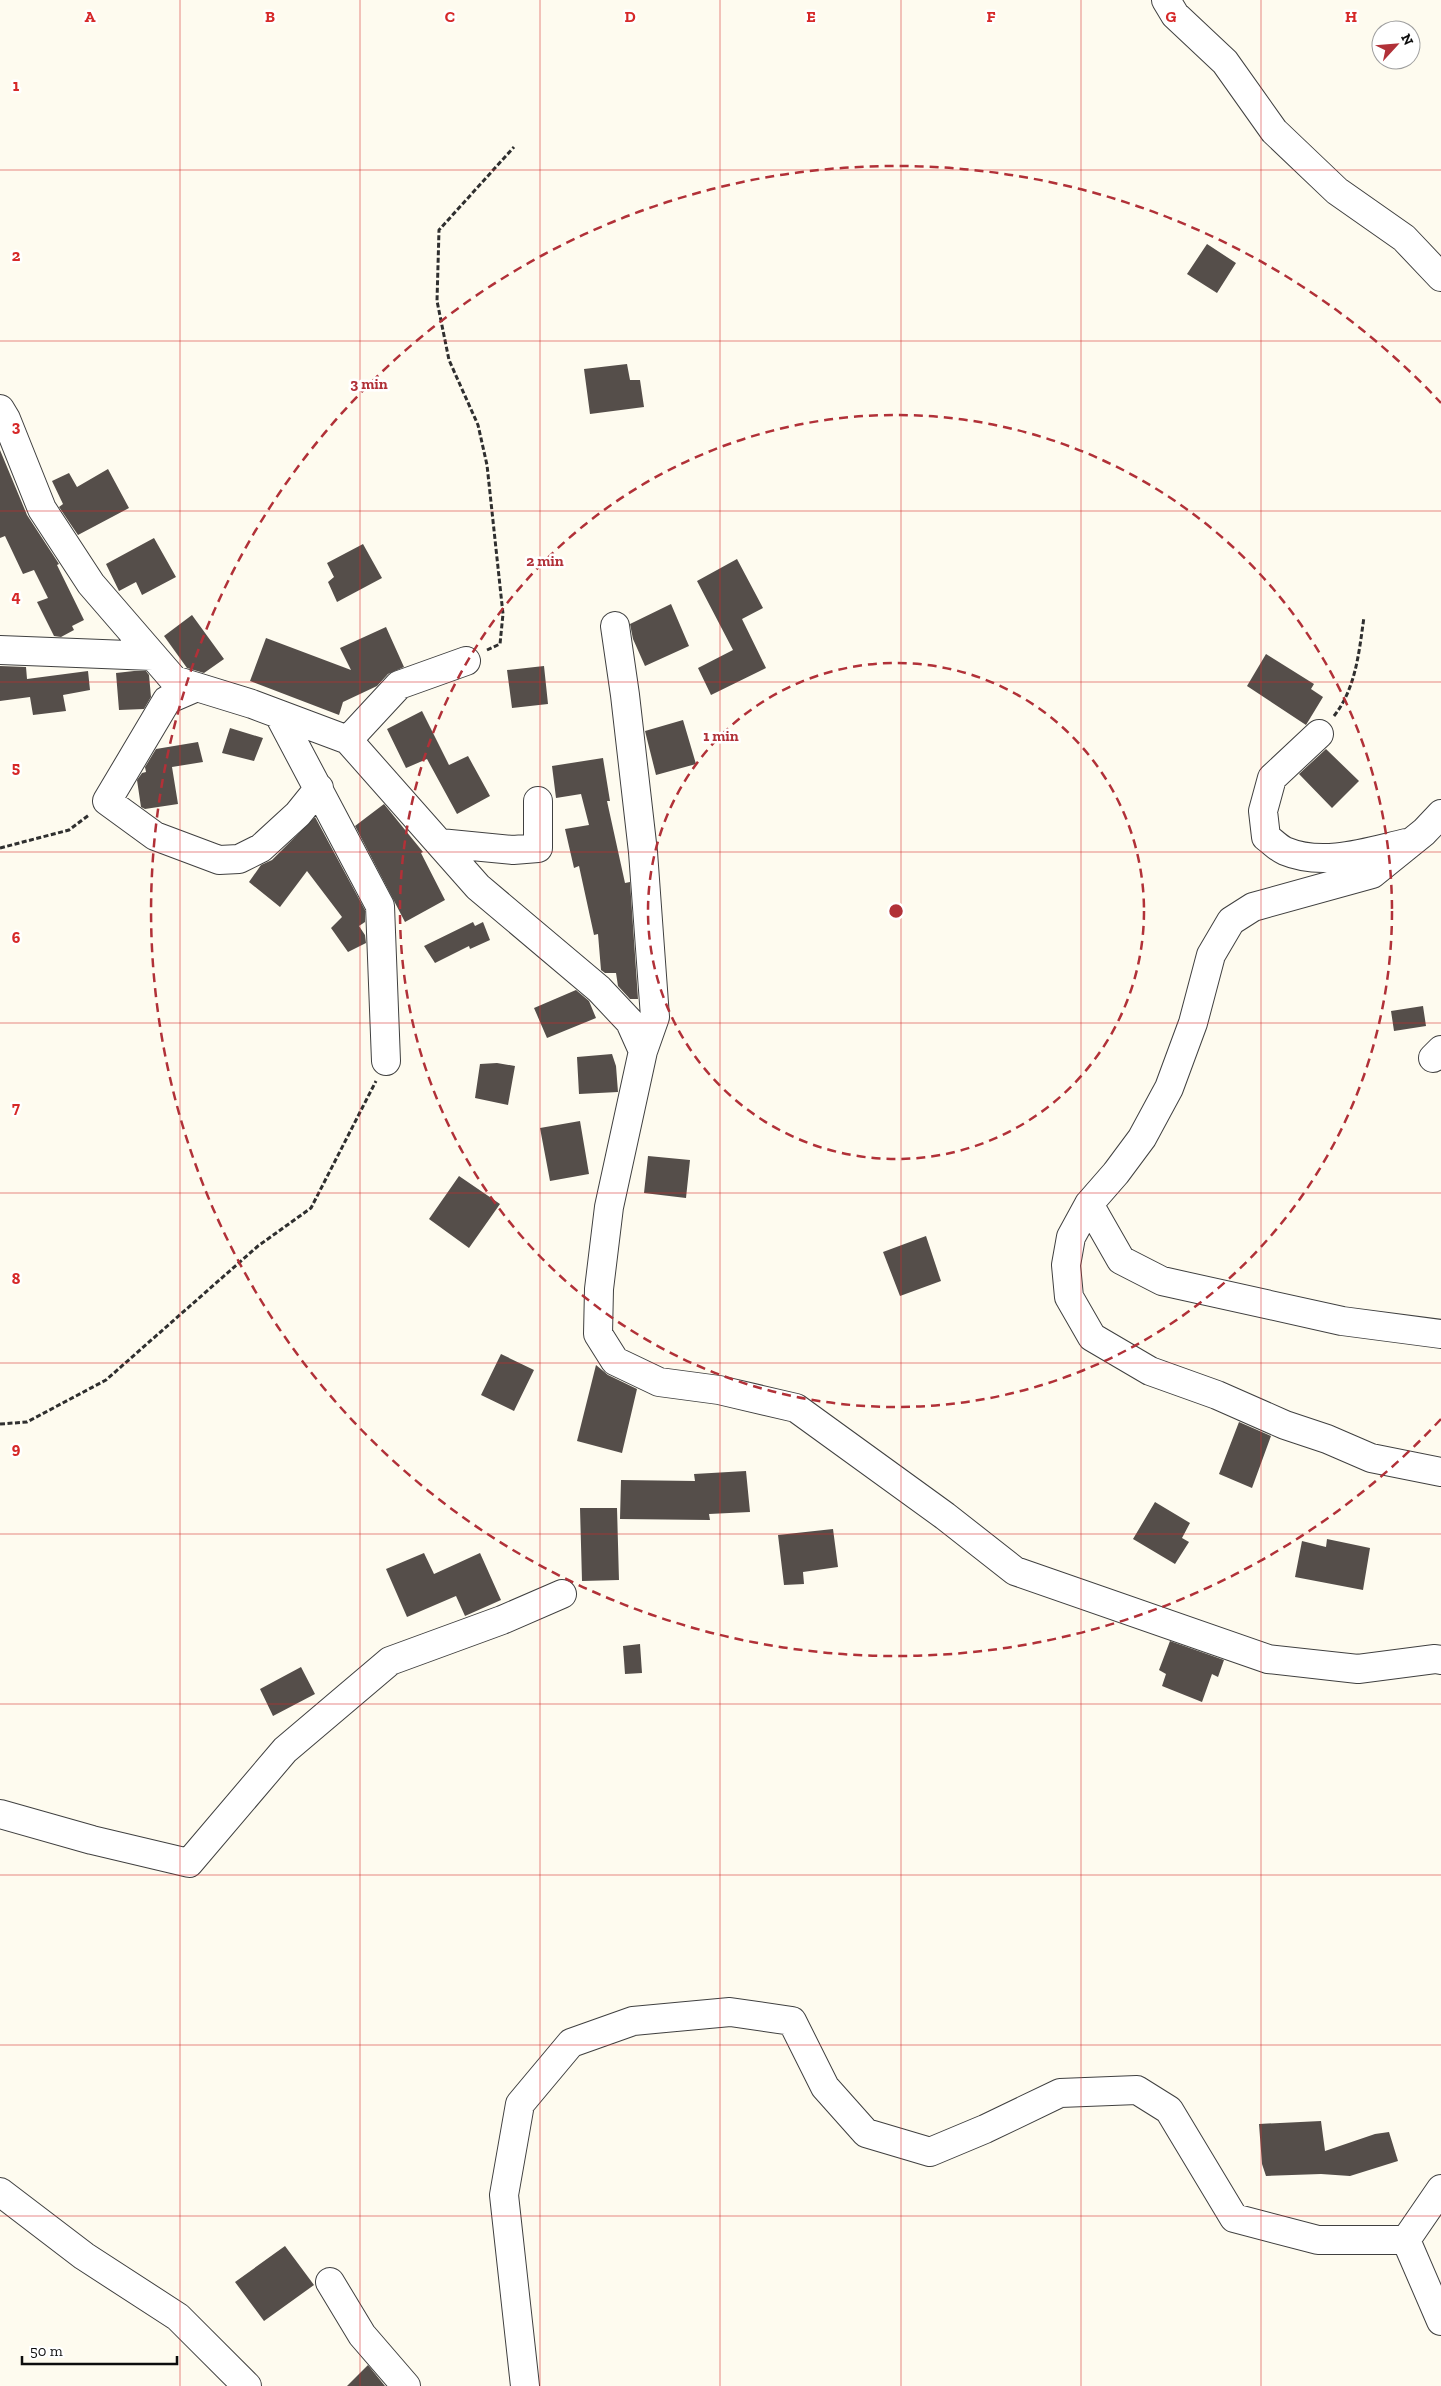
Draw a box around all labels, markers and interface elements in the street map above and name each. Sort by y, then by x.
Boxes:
text: A [85,7,96,26]
text: B [265,7,275,26]
text: C [445,7,455,26]
text: D [624,7,636,26]
text: E [806,7,816,26]
text: F [986,7,996,26]
text: G [1166,7,1177,26]
text: H [1345,7,1357,26]
north arrow [1371,20,1421,70]
text: N [1397,31,1417,48]
text: 1 [13,76,20,95]
text: 2 [12,246,21,265]
text: 3 min [350,375,388,393]
text: 3 [12,417,21,436]
text: 2 min [526,552,564,570]
text: 4 [11,587,21,606]
text: 1 min [703,727,739,745]
text: 5 [12,758,20,777]
centre of rings [887,902,905,920]
text: 6 [12,928,21,947]
text: 7 [12,1098,20,1117]
text: 8 [12,1269,21,1288]
text: 9 [12,1439,21,1458]
scale bar [22,2334,178,2366]
text: 50 m [30,2342,63,2360]

